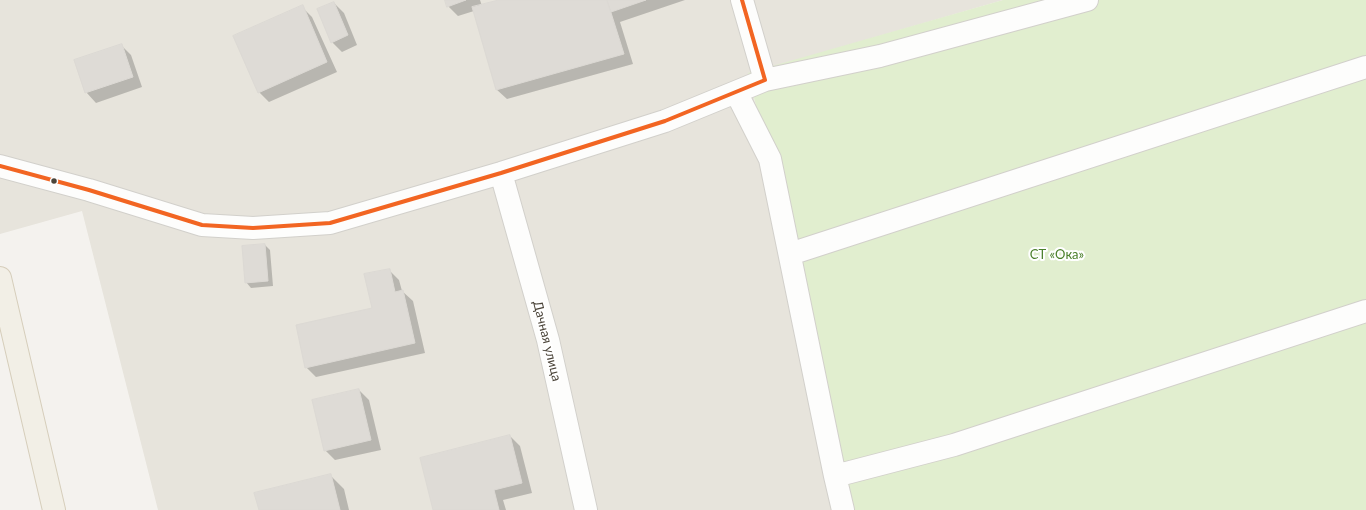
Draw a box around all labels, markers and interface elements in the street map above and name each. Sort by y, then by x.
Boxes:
unlabelled marker [49,176,59,186]
park label: СТ «Ока» [1030,247,1084,263]
street label: Дачная улица [529,299,565,383]

